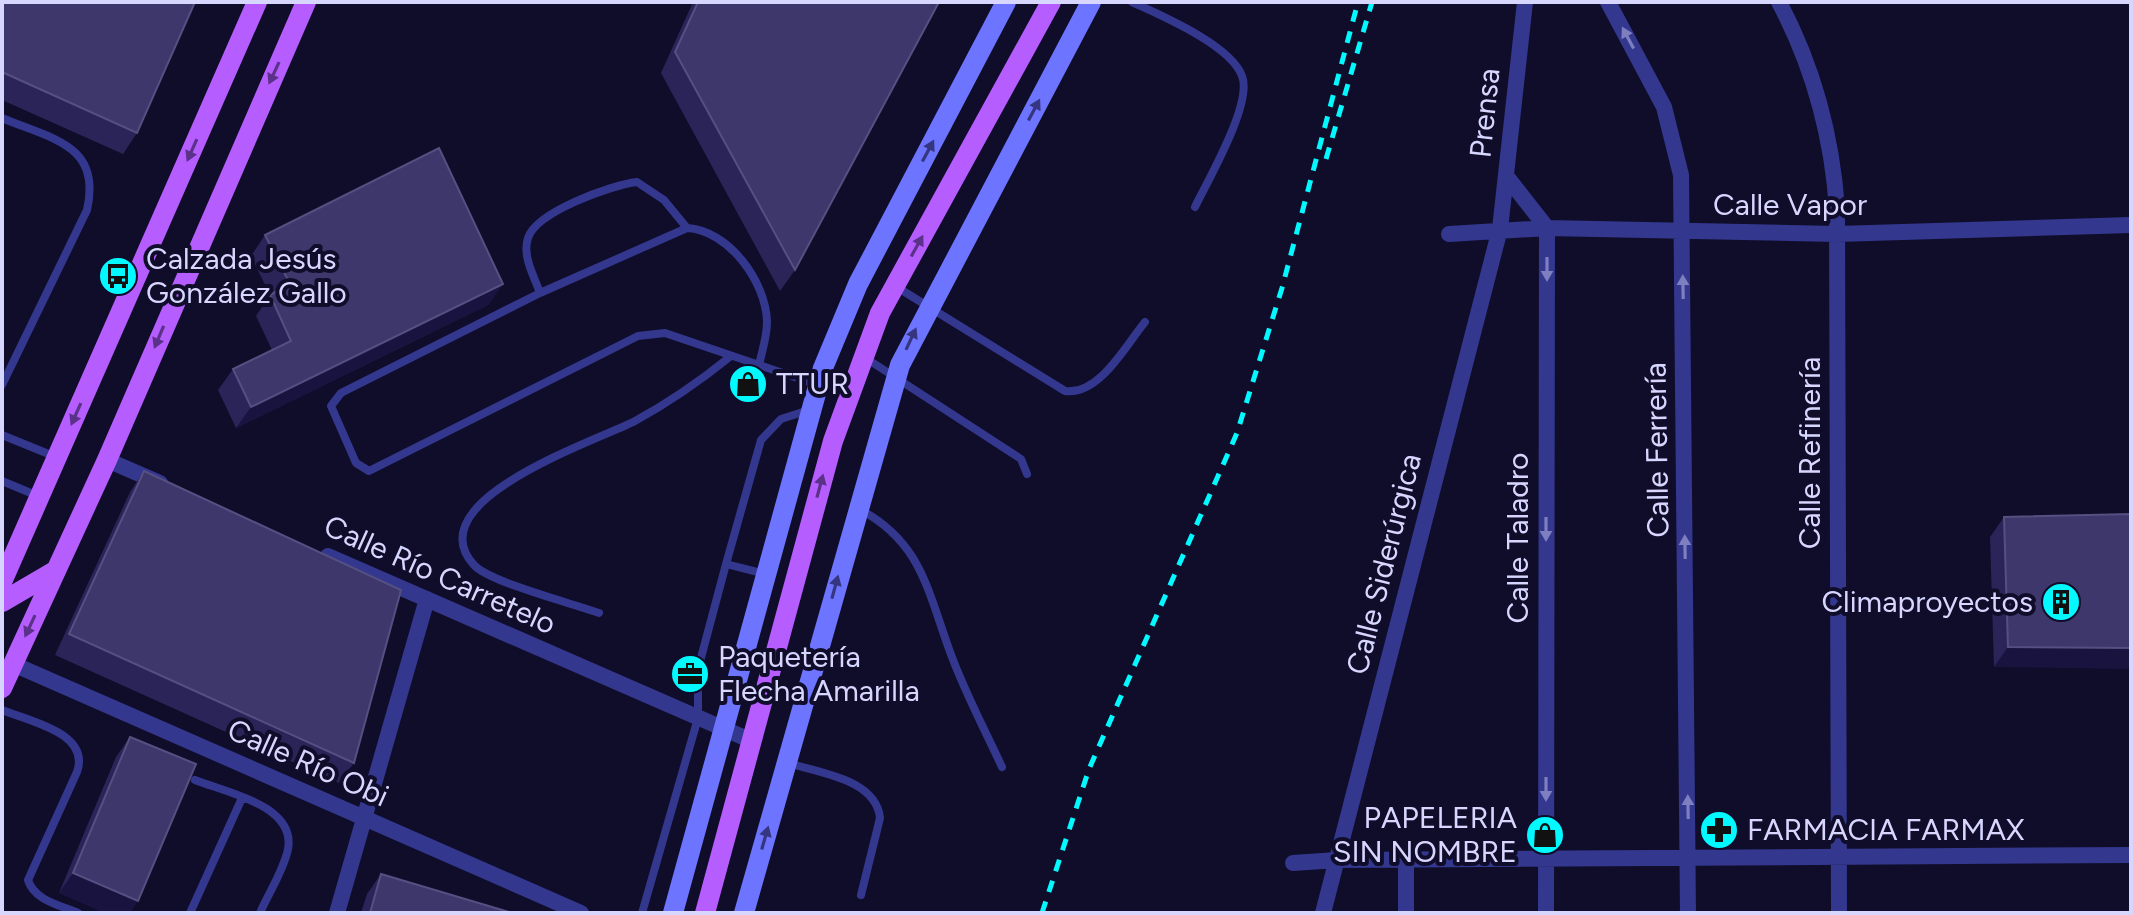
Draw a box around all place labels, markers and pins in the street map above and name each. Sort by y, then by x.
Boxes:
place label: Calzada Jesús González Gallo [146,240,347,311]
bus stop icon: Calzada Jesús González Gallo [97,255,139,297]
shop icon: TTUR [727,363,769,405]
place label: TTUR [776,365,849,402]
building icon: Climaproyectos [2040,581,2082,623]
place label: Climaproyectos [1821,583,2033,620]
place label: Paquetería Flecha Amarilla [718,638,920,709]
office icon: Paquetería Flecha Amarilla [669,653,711,695]
place label: PAPELERIA SIN NOMBRE [1333,799,1518,870]
pharmacy icon: FARMACIA FARMAX [1698,809,1740,851]
place label: FARMACIA FARMAX [1747,811,2025,848]
shop icon: PAPELERIA SIN NOMBRE [1524,814,1566,856]

